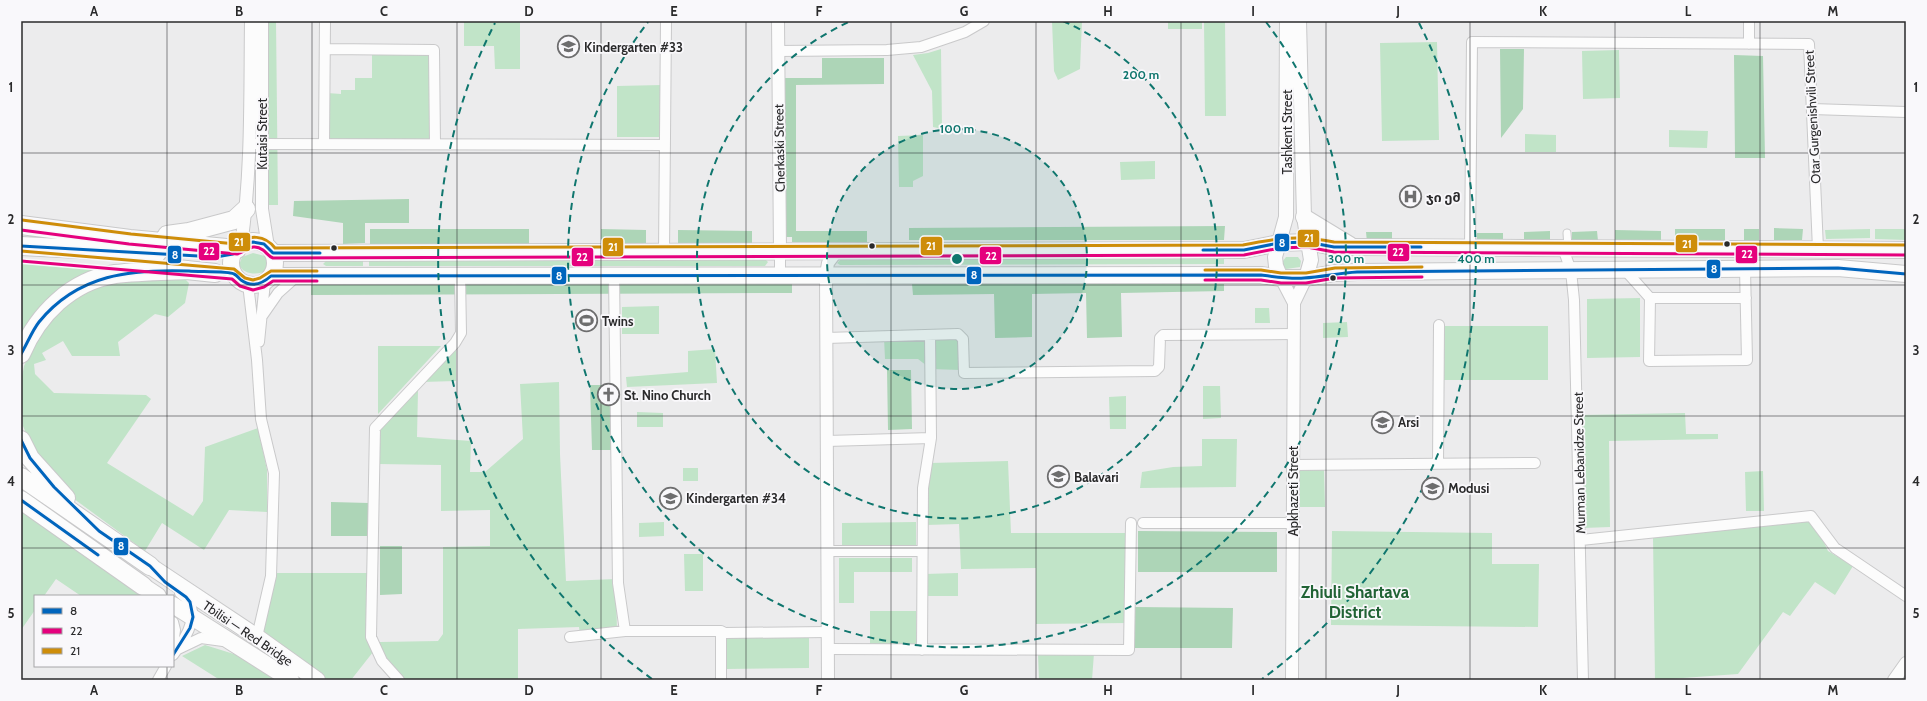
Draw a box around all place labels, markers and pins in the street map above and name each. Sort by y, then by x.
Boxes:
school or university icon: Kindergarten #33 [556,34,582,60]
place label: Kindergarten #33 [584,39,683,55]
hospital icon: ჯი ემ [1397,184,1423,210]
place label: ჯი ემ [1426,189,1460,205]
unlabelled marker [1722,239,1732,249]
unlabelled marker [867,241,877,251]
unlabelled marker [329,243,339,253]
centre of rings [950,252,964,266]
unlabelled marker [1328,273,1338,283]
sports icon: Twins [574,308,600,334]
place label: Twins [602,313,634,329]
church icon: St. Nino Church [596,382,622,408]
place label: St. Nino Church [624,387,711,403]
school or university icon: Arsi [1370,409,1396,435]
place label: Arsi [1398,414,1419,430]
school or university icon: Balavari [1046,464,1072,490]
place label: Balavari [1074,469,1119,485]
school or university icon: Modusi [1420,475,1446,501]
place label: Modusi [1448,480,1489,496]
school or university icon: Kindergarten #34 [657,485,683,511]
place label: Kindergarten #34 [686,490,786,506]

